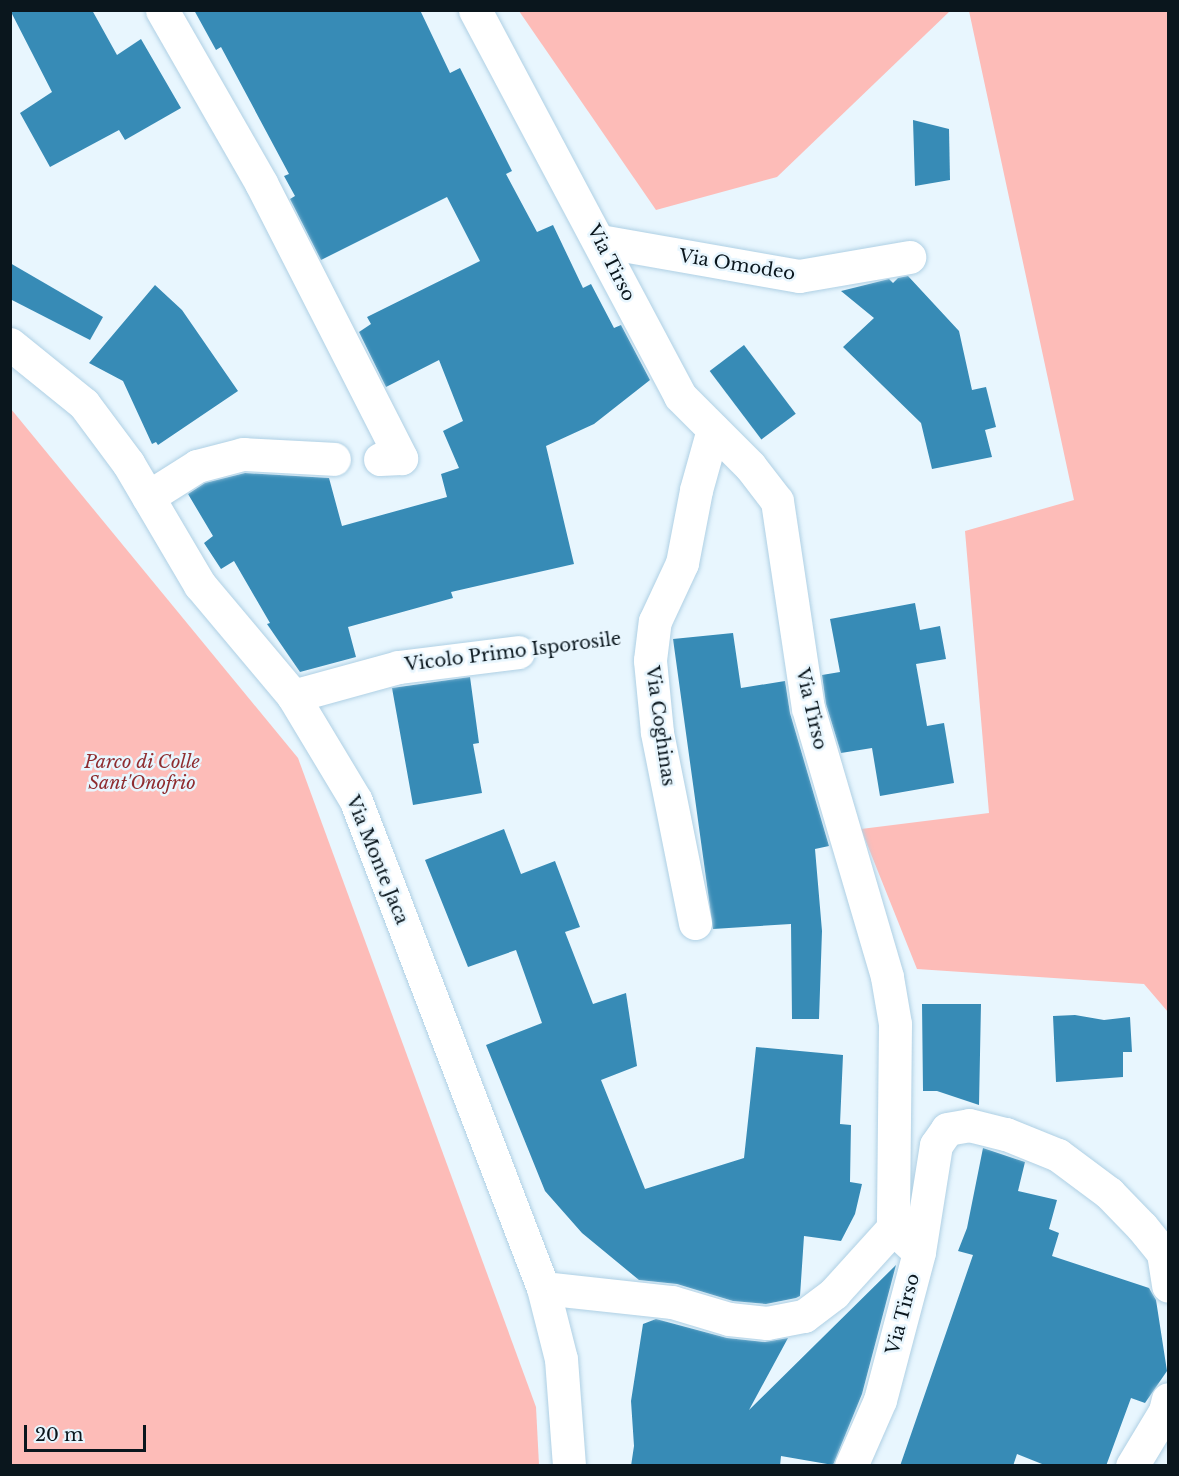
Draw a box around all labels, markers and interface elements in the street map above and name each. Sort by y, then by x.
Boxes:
street label: Via Tirso [582,221,640,305]
street label: Via Omodeo [677,245,797,285]
street label: Vicolo Primo Isporosile [404,628,622,676]
street label: Via Coghinas [641,664,679,788]
street label: Via Tirso [791,666,831,752]
park label: Parco di Colle Sant'Onofrio [84,752,200,795]
street label: Via Monte Jaca [341,792,413,928]
street label: Via Tirso [882,1271,924,1357]
scale bar [27,1413,148,1451]
text: 20 m [35,1424,83,1446]

